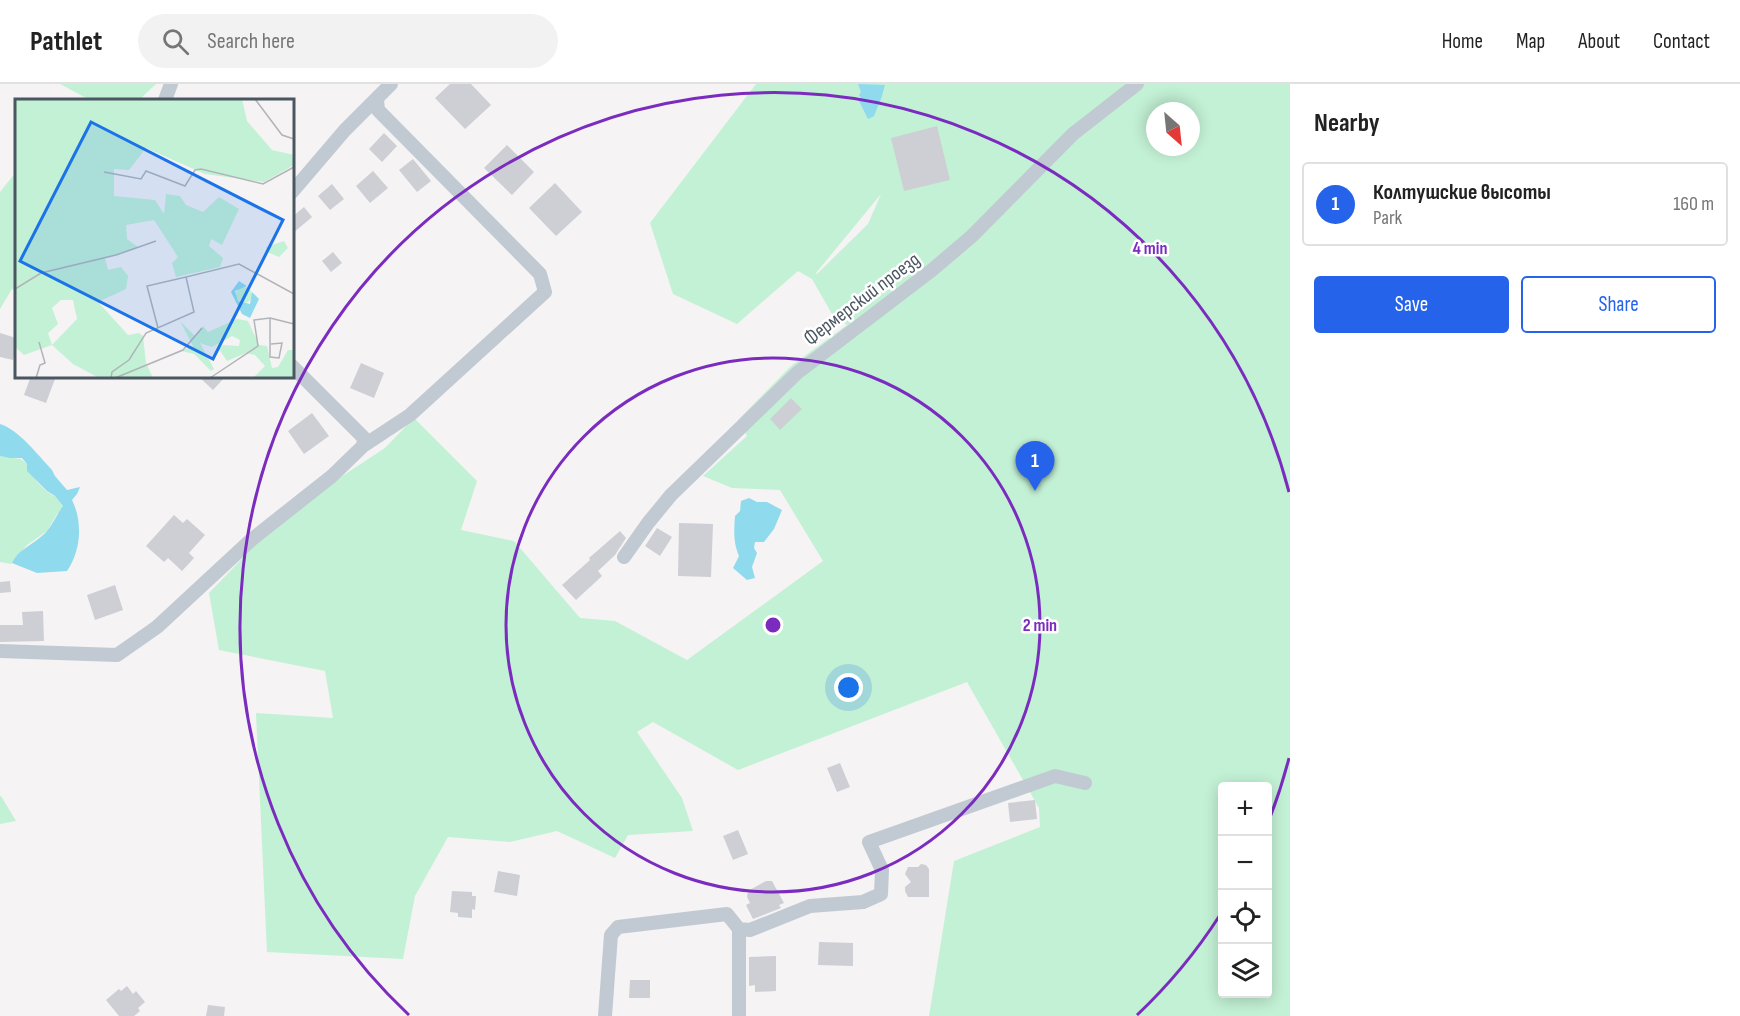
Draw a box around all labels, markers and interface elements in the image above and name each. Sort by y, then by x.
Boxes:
search box [138,14,558,68]
text: Pathlet [30,25,102,58]
icon: search [159,25,192,58]
text: Search here [207,28,295,55]
text: Home [1442,29,1483,54]
text: Map [1516,29,1545,54]
text: About [1578,29,1620,54]
text: Contact [1653,29,1710,54]
inset map [15,99,294,378]
north arrow [1146,102,1200,156]
text: Nearby [1314,108,1380,139]
text: Колтушские высоты [1373,179,1551,206]
text: 1 [1332,192,1339,216]
text: 160 m [1673,192,1714,216]
text: Park [1373,206,1402,230]
text: 4 min [1133,238,1167,259]
street label: Фермерский проезд [799,248,925,350]
button: Save [1314,276,1509,333]
button: Share [1521,276,1716,333]
pin: 1 [1016,442,1054,491]
centre of rings [763,615,783,635]
text: 2 min [1023,615,1057,636]
your location [834,673,863,702]
map controls [1218,782,1272,998]
button: + [1218,782,1272,836]
button: − [1218,836,1272,890]
button: locate [1218,890,1272,944]
button: layers [1218,944,1272,998]

